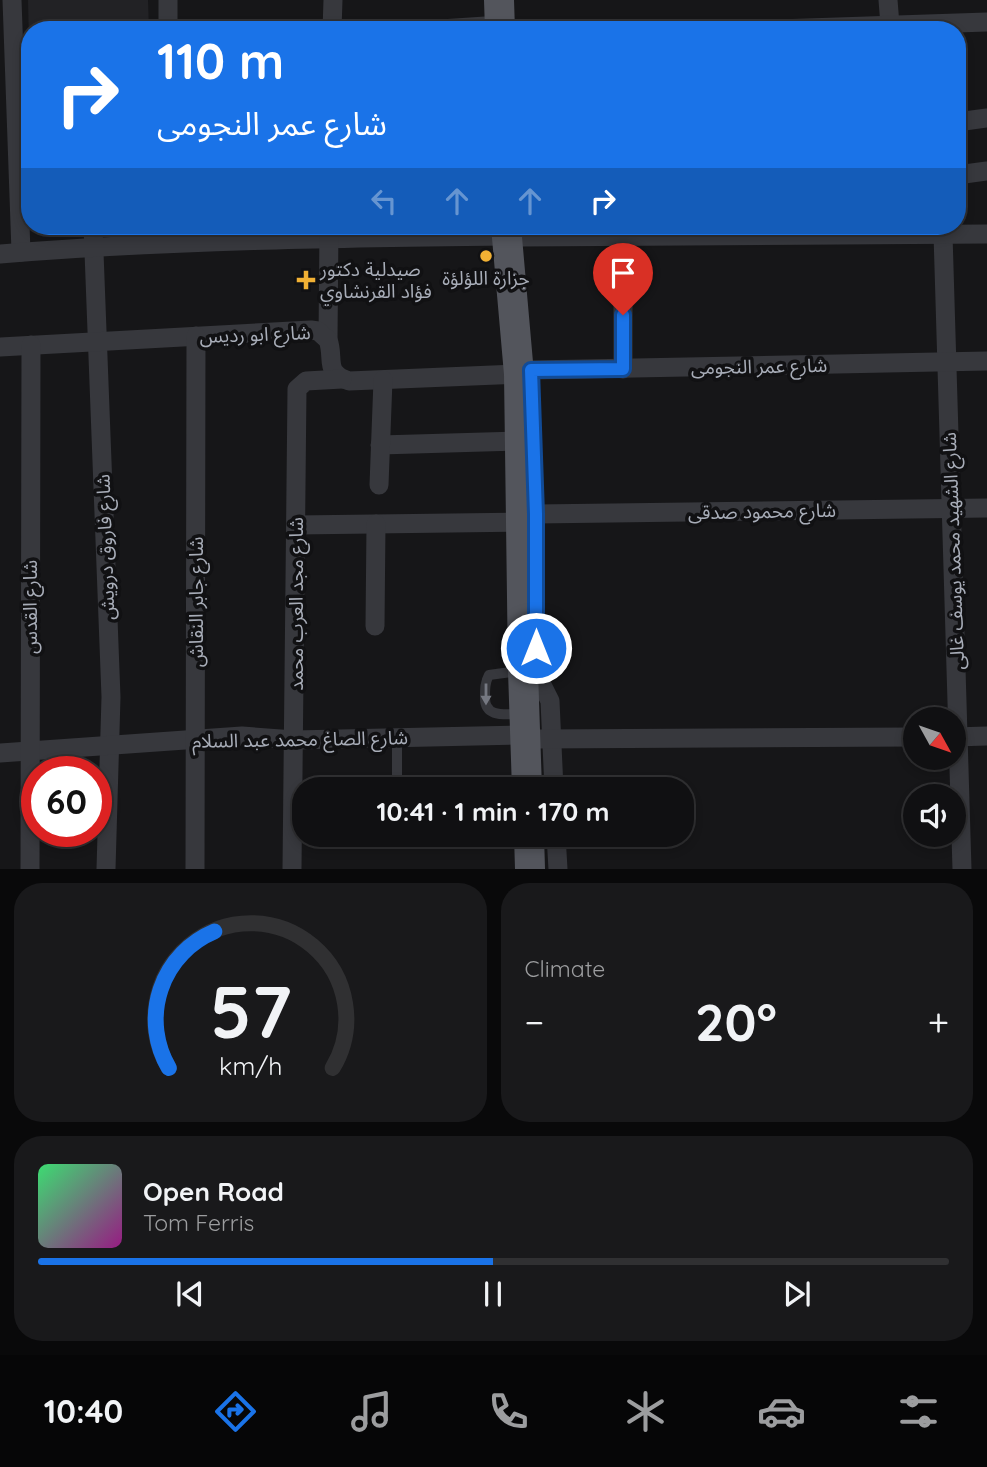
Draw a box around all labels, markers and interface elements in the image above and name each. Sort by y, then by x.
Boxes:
text: 110 m [157,30,284,91]
icon: right [42,49,133,140]
text: شارع عمر النجومى [157,103,387,143]
icon: left [365,182,403,220]
icon: ahead [438,182,476,220]
icon: ahead [511,182,549,220]
icon: right [584,182,622,220]
pin [593,243,653,315]
marker: جزارة اللؤلؤة [478,248,494,264]
icon: arrive [604,254,642,292]
place label: صيدلية دكتور فؤاد القرنشاوي [319,257,432,306]
place label: جزارة اللؤلؤة [442,266,530,290]
marker: صيدلية دكتور فؤاد القرنشاوي [298,272,314,288]
street label: شارع ابو رديس [199,320,311,350]
street label: شارع عمر النجومى [691,353,827,381]
street label: شارع الشهيد محمد يوسف غالى [937,432,971,670]
street label: شارع فاروق درويش [90,474,122,620]
street label: شارع محمود صدقى [688,498,836,526]
street label: شارع مجد العرب محمد [284,517,310,691]
street label: شارع جابر النقاش [184,537,210,667]
street label: شارع القدس [18,560,44,654]
position arrow [499,611,573,685]
one-way arrow [480,683,492,705]
north arrow [903,707,966,770]
map controls [903,707,966,847]
street label: شارع الصاغ محمد عبد السلام [192,725,408,756]
speed limit sign: 60 [21,756,112,847]
button: sound [903,784,966,847]
text: 10:41 · 1 min · 170 m [376,795,610,828]
text: Climate [525,954,605,983]
text: 57 [209,966,291,1057]
text: 20° [695,989,777,1054]
text: − [525,998,544,1046]
text: + [928,998,949,1046]
text: km/h [219,1050,282,1081]
text: Open Road [143,1175,284,1208]
text: Tom Ferris [143,1208,254,1237]
icon: previous [171,1275,209,1313]
icon: pause [474,1275,512,1313]
icon: next [778,1275,816,1313]
icon: directions [211,1387,260,1436]
icon: music [347,1387,396,1436]
icon: phone [484,1387,533,1436]
icon: climate [621,1387,670,1436]
icon: car [757,1387,806,1436]
icon: filters [894,1387,943,1436]
text: 10:40 [44,1391,123,1431]

